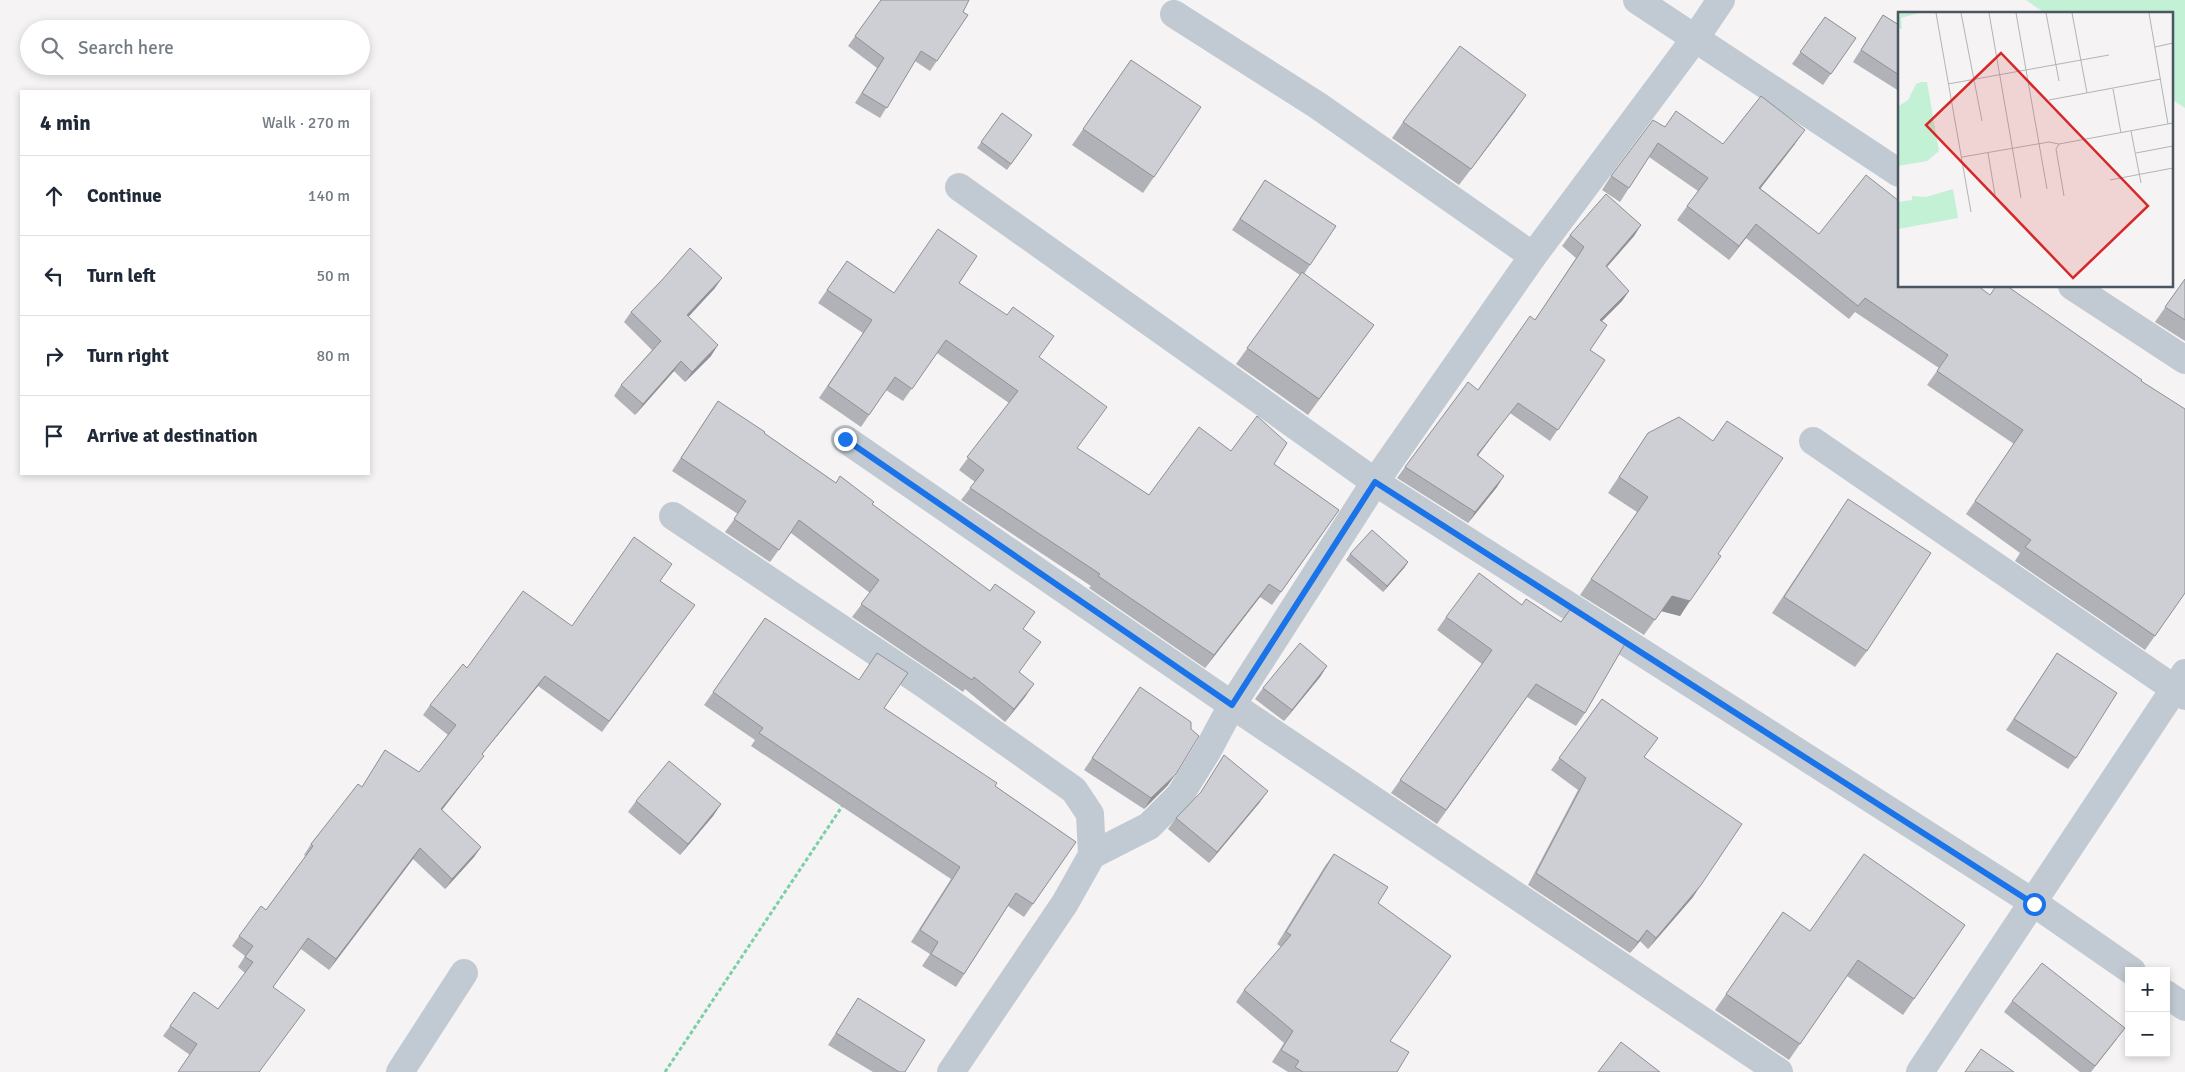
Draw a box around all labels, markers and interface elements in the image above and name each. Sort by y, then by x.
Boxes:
inset map [1898,12,2172,288]
search box [20,20,370,75]
icon: search [38,34,66,62]
text: Search here [78,36,174,60]
text: 4 min [40,110,91,136]
text: Walk · 270 m [262,113,350,133]
icon: ahead [40,182,68,210]
text: Continue [87,184,162,208]
text: 140 m [308,186,350,206]
icon: left [40,262,68,290]
text: Turn left [87,264,156,288]
text: 50 m [316,266,350,286]
icon: right [40,342,68,370]
text: Turn right [87,344,169,368]
text: 80 m [316,346,350,366]
icon: arrive [40,422,68,450]
text: Arrive at destination [87,424,258,448]
route end [834,428,857,451]
route start [2023,893,2046,916]
map controls [2125,967,2170,1057]
button: + [2125,967,2170,1012]
button: − [2125,1012,2170,1057]

